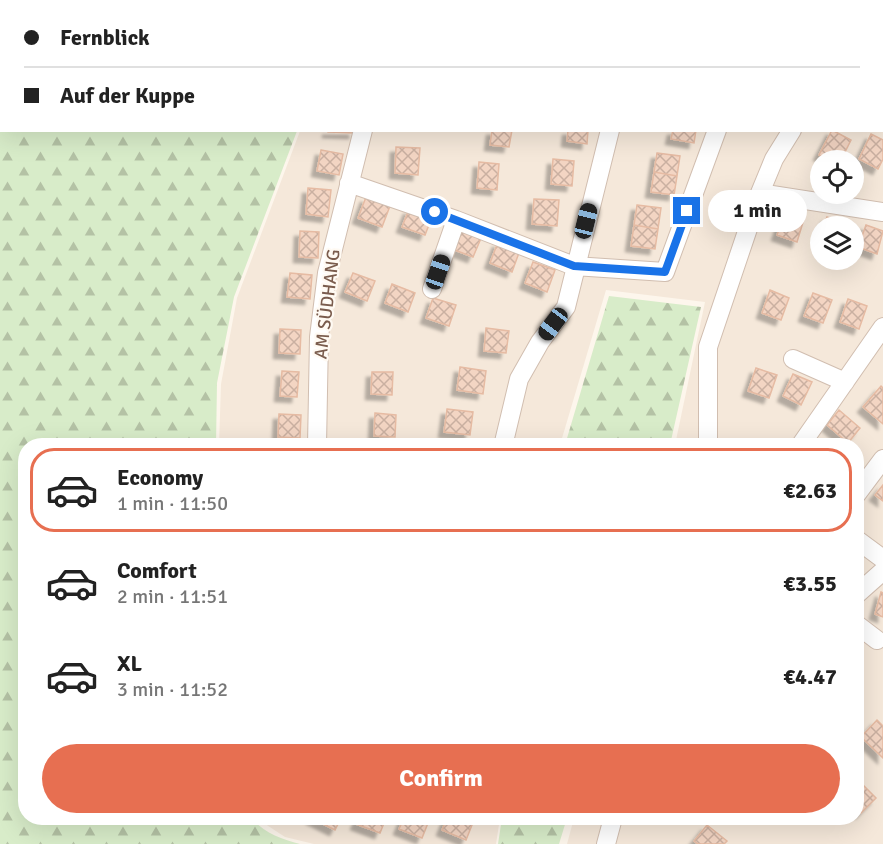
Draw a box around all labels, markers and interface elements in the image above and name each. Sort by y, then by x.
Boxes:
text: Fernblick [60,24,150,51]
text: Auf der Kuppe [60,82,195,109]
map controls [810,150,864,270]
button: locate [810,150,864,204]
callout: 1 min [708,190,807,232]
route end [673,197,700,224]
route start [421,198,448,225]
text: 1 min [733,198,782,223]
car [573,201,599,241]
button: layers [810,216,864,270]
street label: AM SÜDHANG [309,248,345,360]
car [424,252,452,292]
car [535,304,571,344]
icon: car [45,463,99,517]
text: Economy [117,464,203,491]
text: €2.63 [783,477,837,504]
text: 1 min · 11:50 [117,491,228,516]
icon: car [45,556,99,610]
text: Comfort [117,557,197,584]
text: €3.55 [783,570,837,597]
text: 2 min · 11:51 [117,584,228,609]
icon: car [45,649,99,703]
text: XL [117,650,142,677]
text: €4.47 [783,663,837,690]
text: 3 min · 11:52 [117,677,228,702]
button: Confirm [42,744,840,813]

